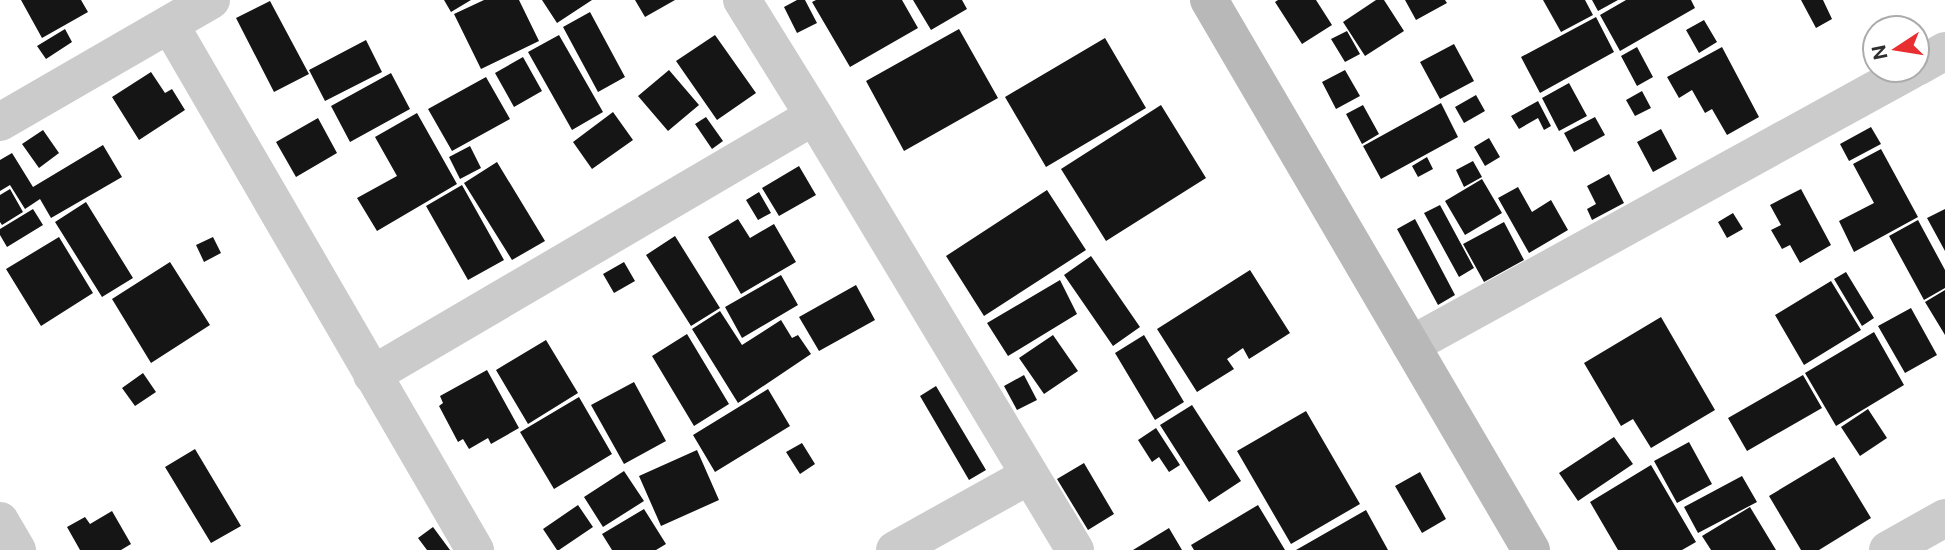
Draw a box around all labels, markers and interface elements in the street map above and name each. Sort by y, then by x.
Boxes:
north arrow [1861,14,1931,84]
text: N [1867,43,1892,62]

